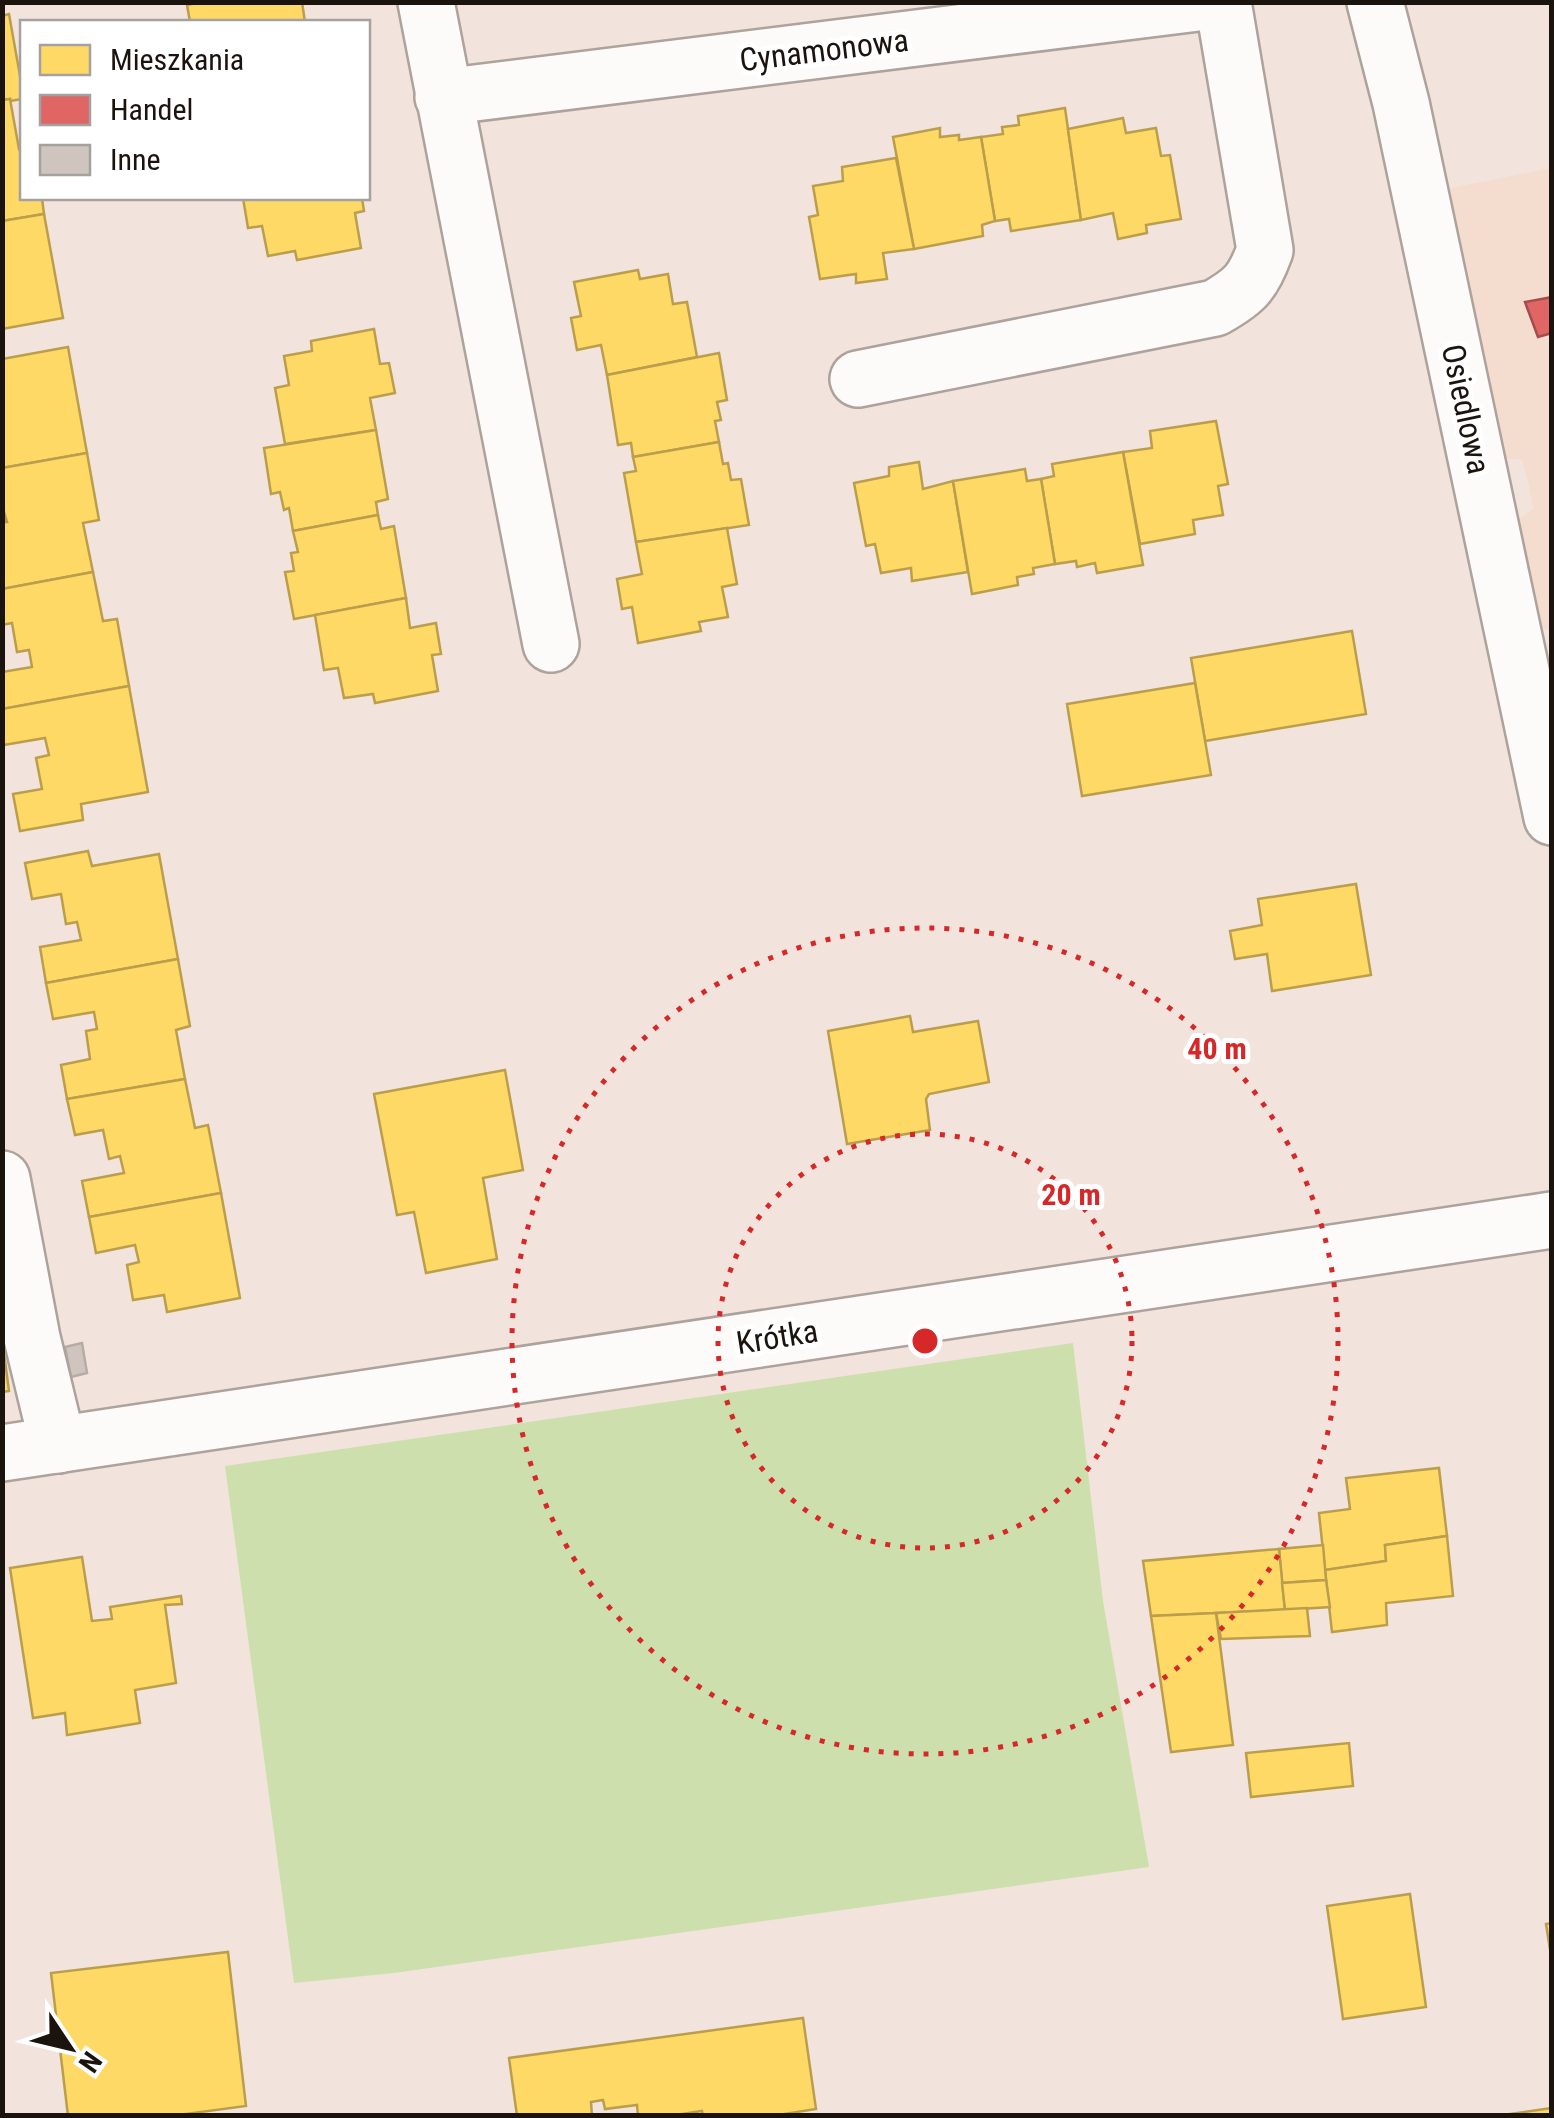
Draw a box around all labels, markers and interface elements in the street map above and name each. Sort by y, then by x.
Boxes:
legend [20,20,370,200]
street label: Cynamonowa [737,21,911,79]
text: Mieszkania [110,42,244,77]
text: Handel [110,92,193,127]
text: Inne [110,142,161,177]
street label: Osiedlowa [1434,341,1498,477]
text: 40 m [1187,1031,1247,1066]
text: 20 m [1041,1177,1101,1212]
street label: Krótka [733,1312,821,1362]
centre of rings [907,1323,943,1359]
north arrow [20,1998,120,2098]
text: N [72,2046,109,2079]

